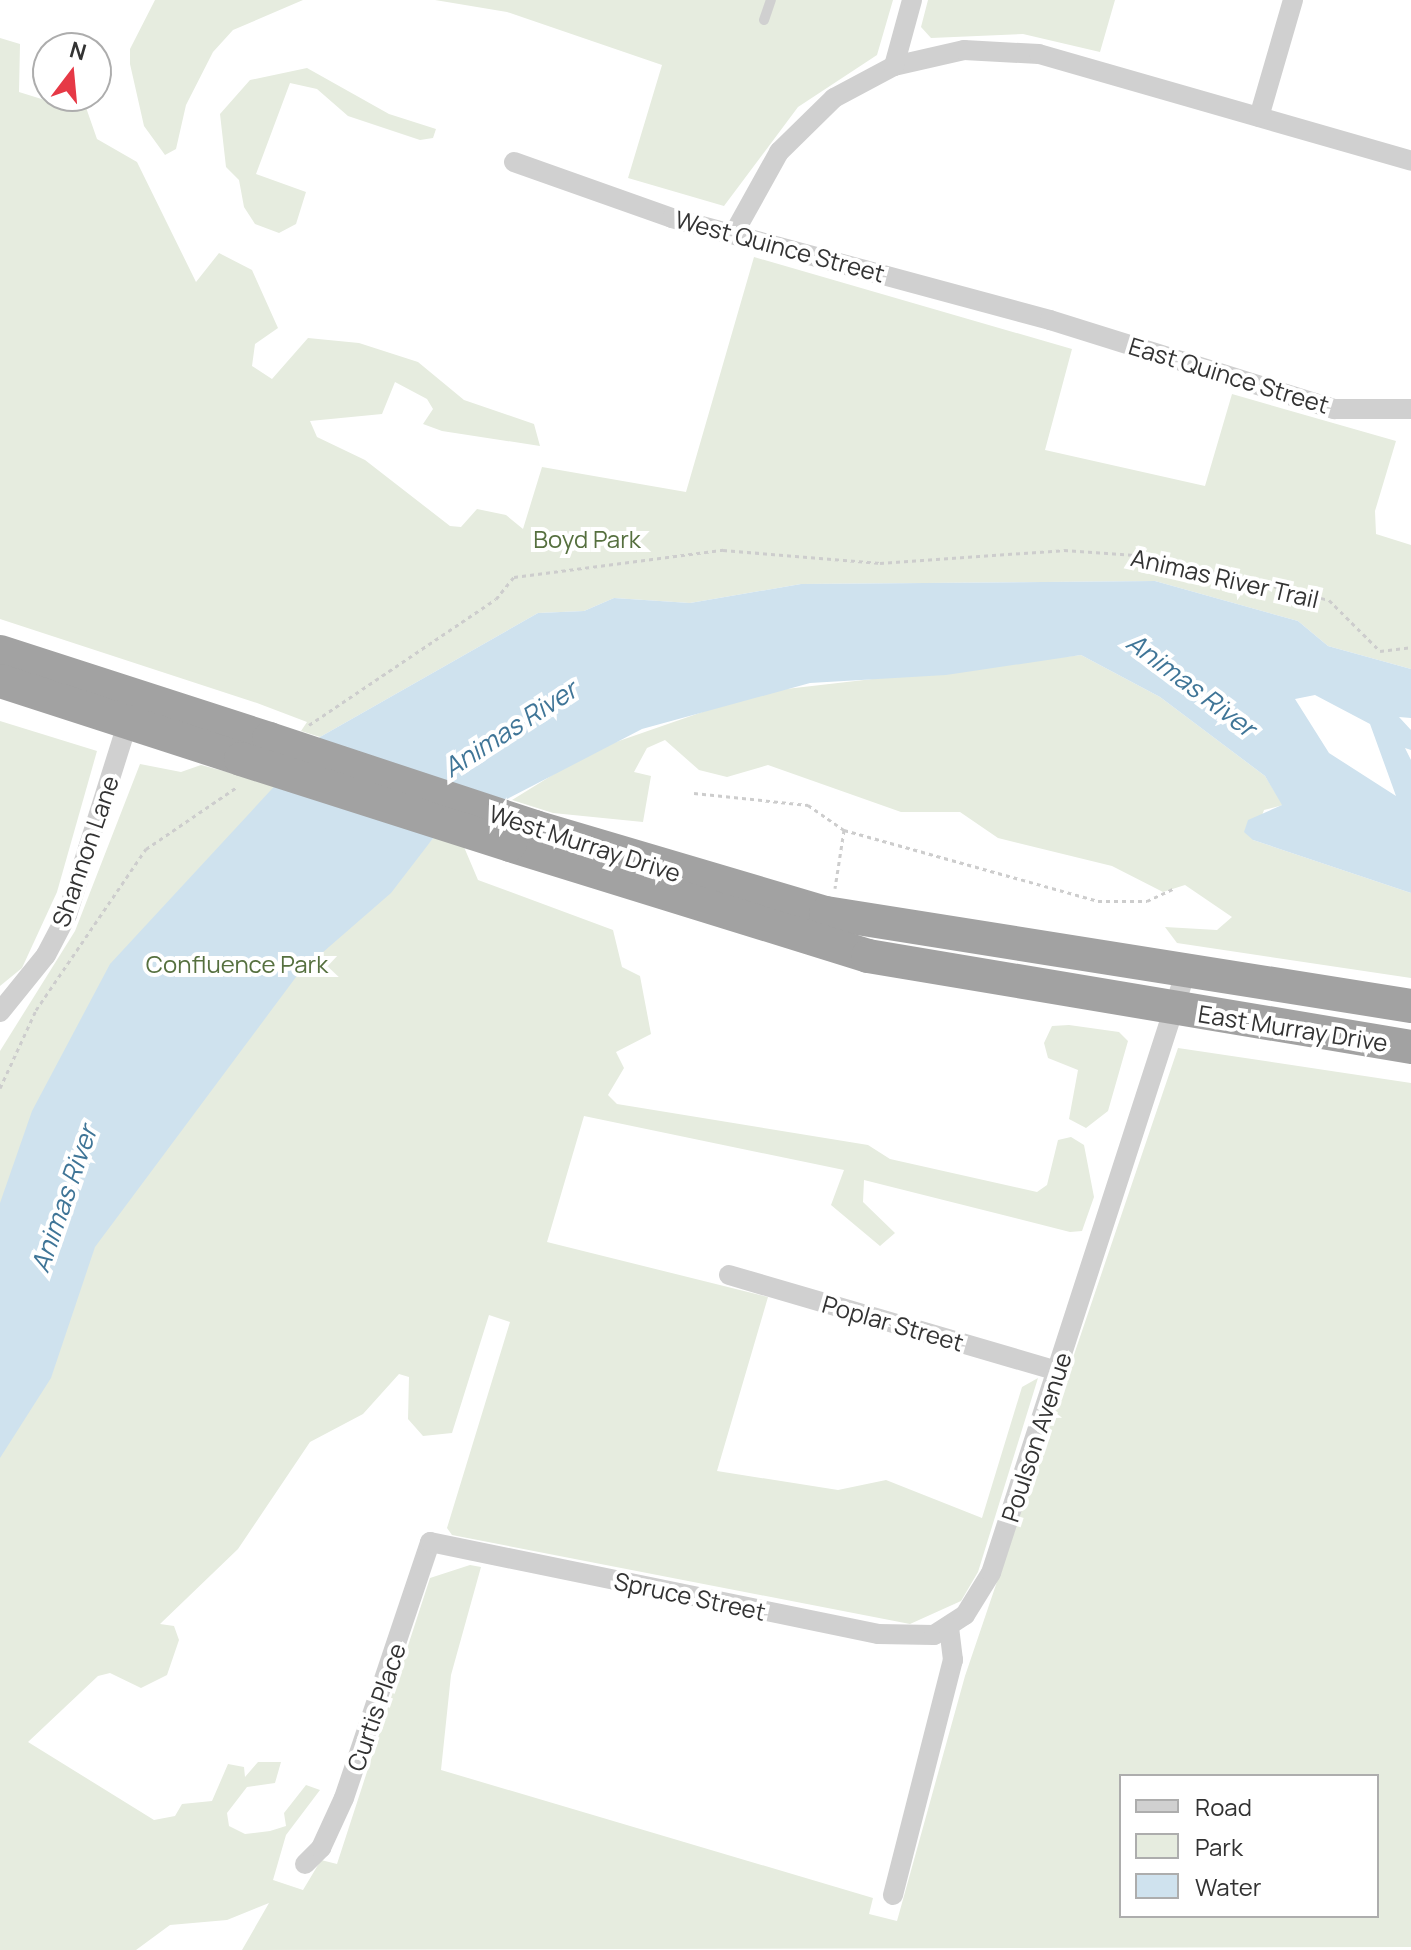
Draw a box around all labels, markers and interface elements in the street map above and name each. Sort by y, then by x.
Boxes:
north arrow [32,32,112,112]
text: N [66,34,90,67]
street label: West Quince Street [672,204,888,288]
street label: East Quince Street [1125,331,1333,419]
park label: Boyd Park [533,525,641,553]
street label: Animas River Trail [1128,542,1322,614]
water label: Animas River [1120,626,1262,744]
water label: Animas River [437,674,583,784]
street label: Shannon Lane [46,772,124,930]
street label: West Murray Drive [486,798,684,888]
park label: Confluence Park [146,950,328,978]
street label: East Murray Drive [1196,999,1390,1057]
water label: Animas River [24,1122,104,1276]
street label: Poplar Street [819,1289,967,1357]
street label: Poulson Avenue [995,1349,1077,1525]
street label: Spruce Street [612,1566,768,1626]
street label: Curtis Place [341,1639,411,1775]
legend [1119,1774,1379,1918]
text: Road [1195,1790,1252,1823]
text: Park [1195,1830,1243,1863]
text: Water [1195,1870,1262,1903]

